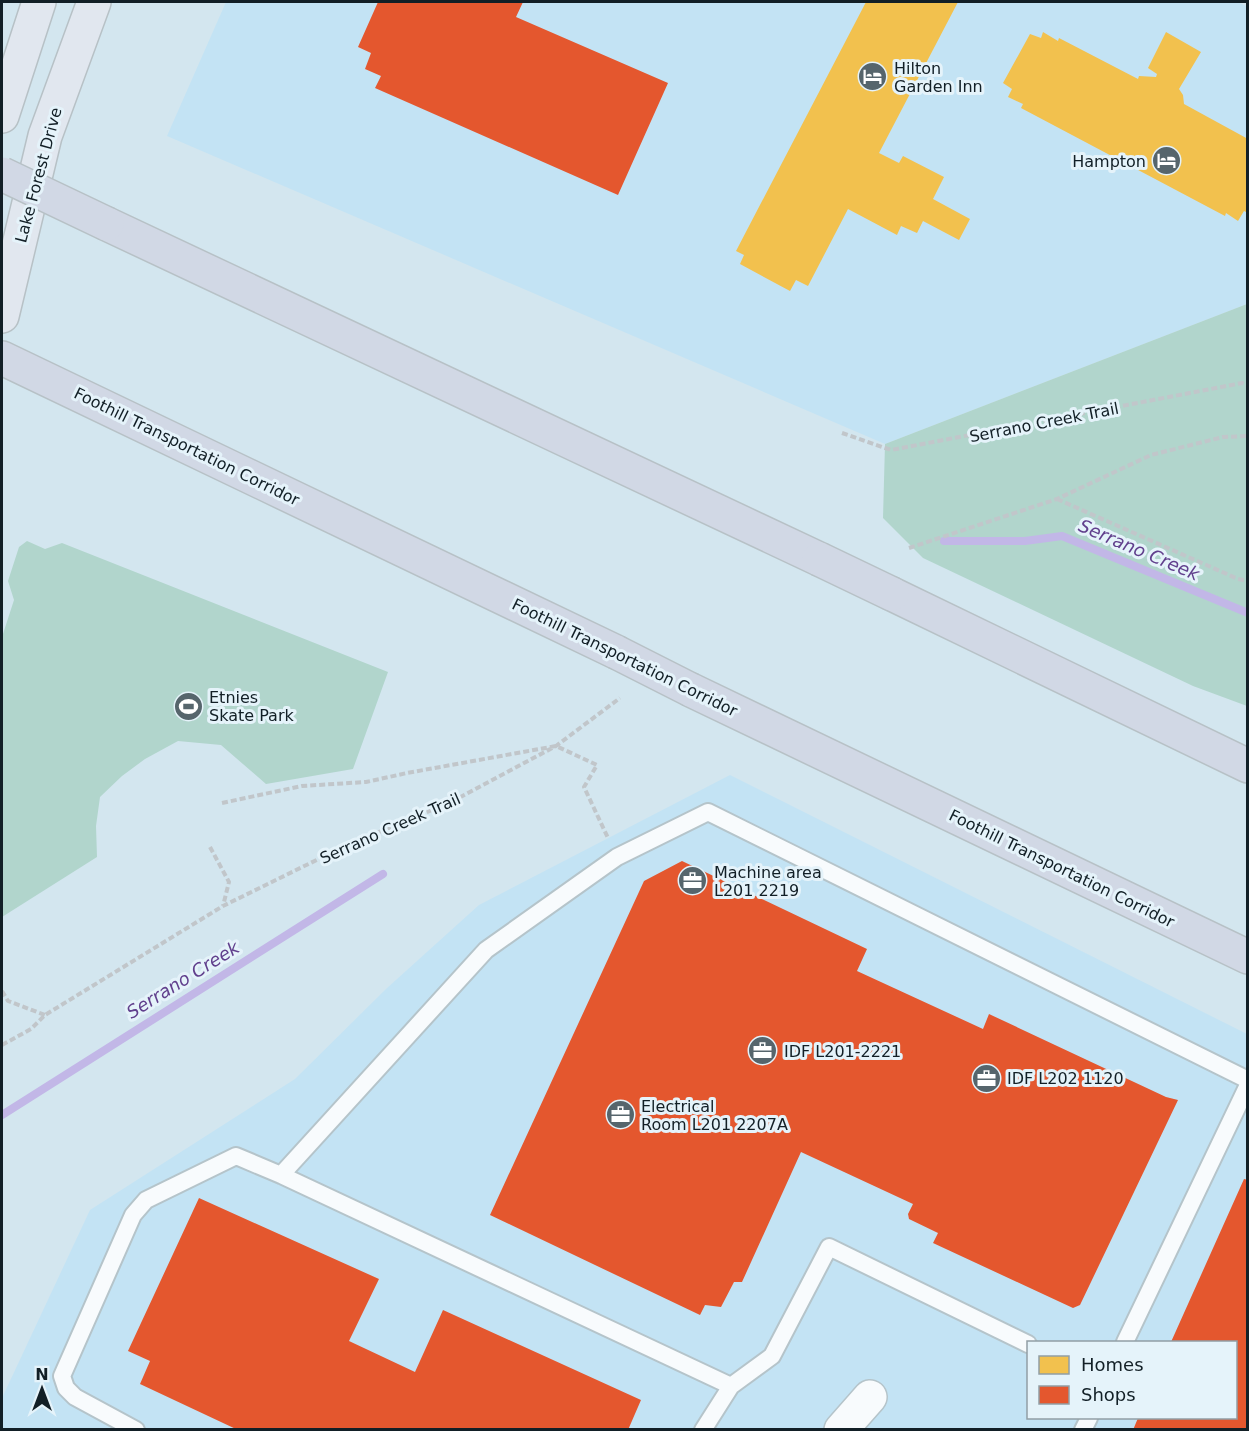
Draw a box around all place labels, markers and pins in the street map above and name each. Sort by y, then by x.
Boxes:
place label: Hilton Garden Inn [894,59,983,96]
hotel icon: Hilton Garden Inn [857,61,889,93]
hotel icon: Hampton [1151,145,1183,177]
place label: Hampton [1072,152,1146,171]
place label: Etnies Skate Park [209,688,294,725]
sports icon: Etnies Skate Park [172,690,204,722]
place label: Machine area L201 2219 [714,863,822,900]
office icon: Machine area L201 2219 [677,865,709,897]
office icon: IDF L201-2221 [747,1035,779,1067]
place label: IDF L201-2221 [784,1042,901,1061]
office icon: IDF L202 1120 [970,1062,1002,1094]
place label: IDF L202 1120 [1007,1069,1124,1088]
place label: Electrical Room L201 2207A [641,1097,788,1134]
office icon: Electrical Room L201 2207A [604,1099,636,1131]

